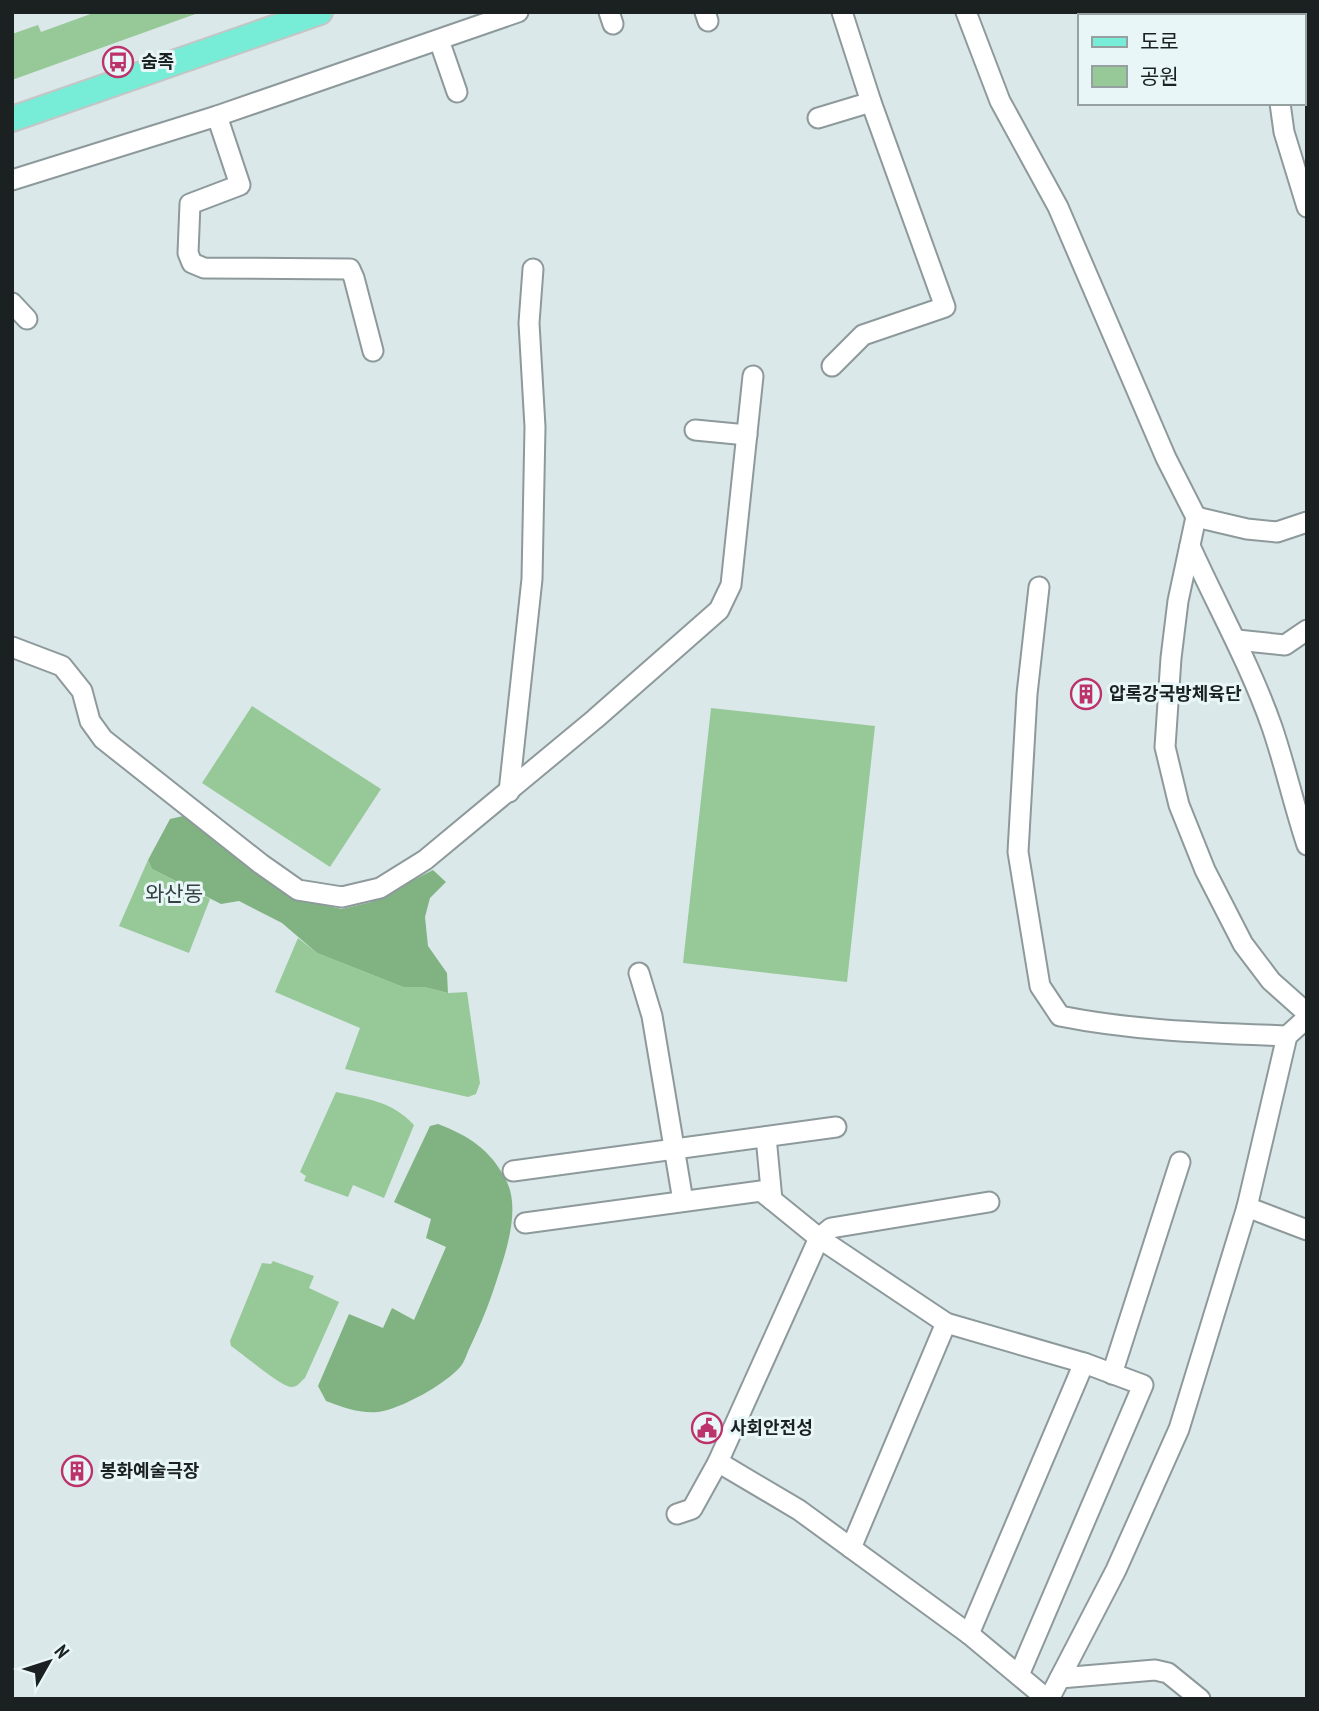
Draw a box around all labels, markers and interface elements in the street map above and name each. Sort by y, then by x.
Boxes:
legend [1078,14,1305,105]
text: 도로 [1140,28,1179,55]
bus stop icon: 숨족 [101,45,135,79]
place label: 숨족 [141,50,174,73]
text: 공원 [1140,63,1179,90]
building icon: 압록강국방체육단 [1069,677,1103,711]
place label: 압록강국방체육단 [1109,682,1242,705]
district label: 와산동 [145,880,203,907]
public building icon: 사회안전성 [690,1411,724,1445]
place label: 사회안전성 [730,1416,813,1439]
building icon: 봉화예술극장 [60,1454,94,1488]
place label: 봉화예술극장 [100,1459,200,1482]
north arrow [14,1627,84,1697]
text: N [50,1640,75,1663]

